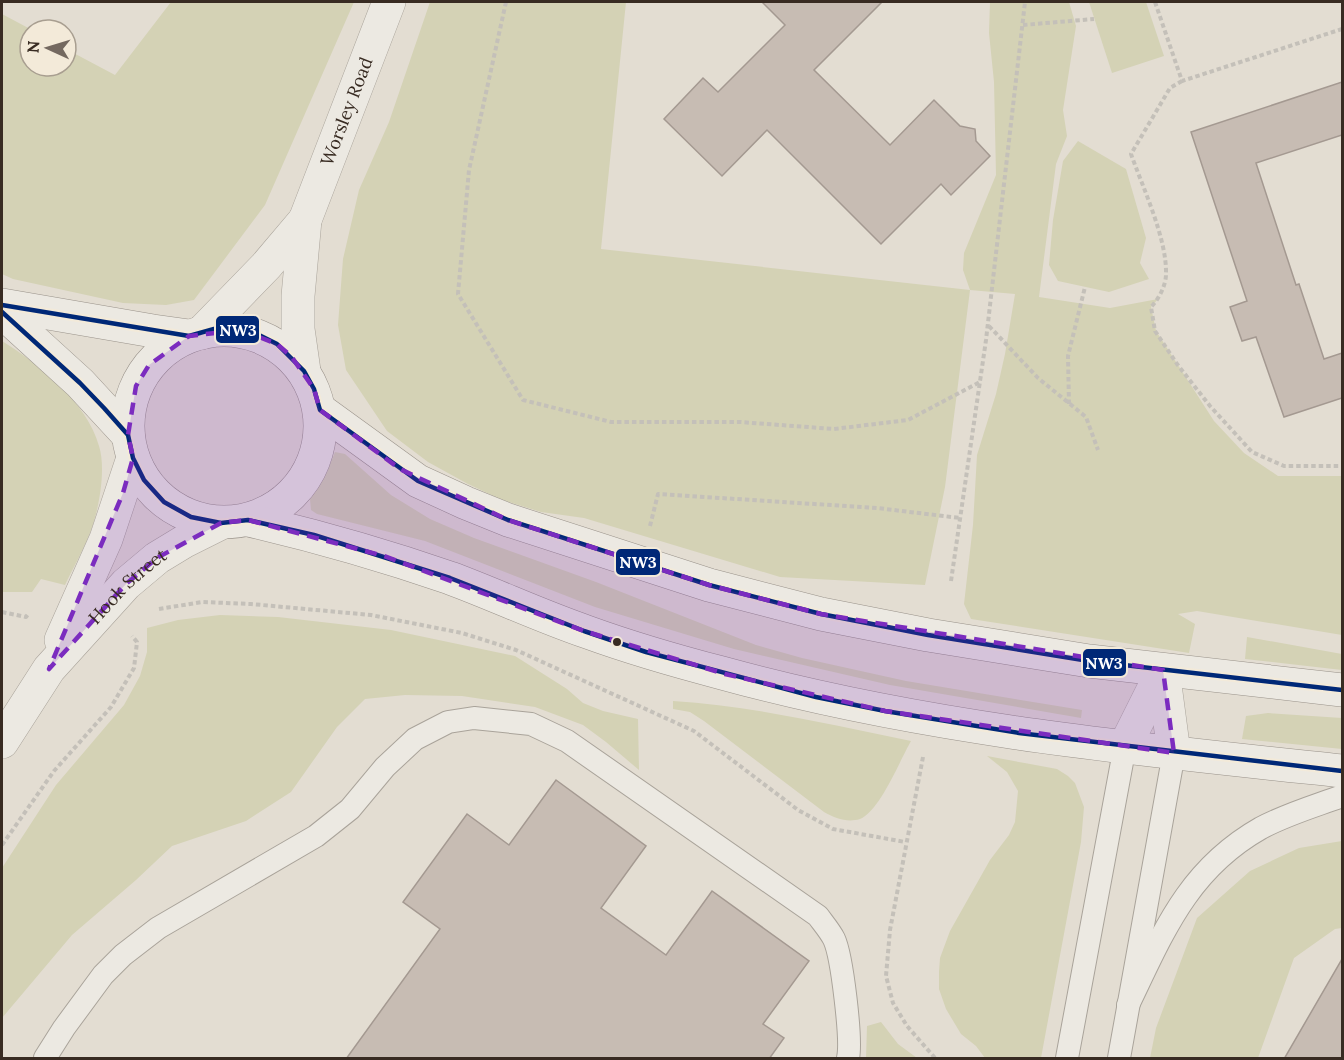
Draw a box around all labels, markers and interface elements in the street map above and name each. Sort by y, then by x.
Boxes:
north arrow [18,18,78,78]
text: N [23,40,43,54]
street label: Worsley Road [315,54,378,169]
line badge: NW3 [215,315,260,344]
text: NW3 [219,320,257,340]
street label: Hook Street [83,543,171,629]
line badge: NW3 [615,548,661,576]
text: NW3 [619,552,657,572]
unlabelled marker [611,636,623,648]
line badge: NW3 [1082,648,1127,677]
text: NW3 [1085,653,1123,673]

